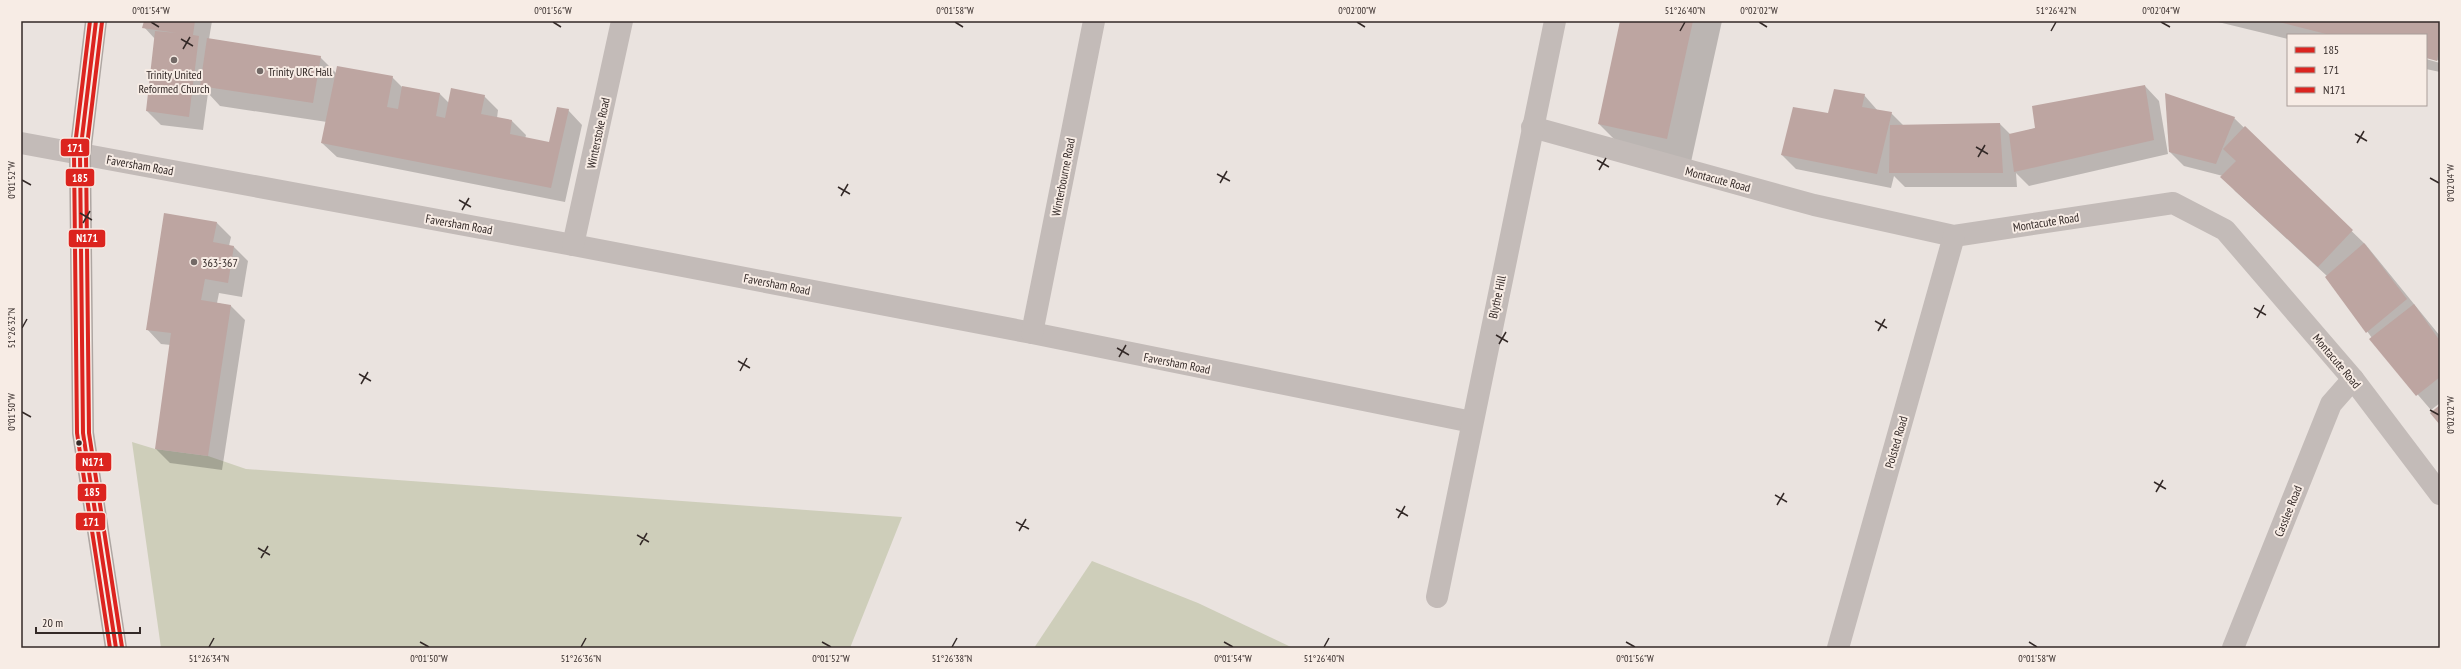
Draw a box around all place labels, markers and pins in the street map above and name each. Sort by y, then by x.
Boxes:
marker: Trinity United Reformed Church [169,55,179,65]
place label: Trinity URC Hall [268,64,332,79]
marker: Trinity URC Hall [255,66,265,76]
place label: Trinity United Reformed Church [138,67,210,96]
place label: 363-367 [202,255,238,270]
marker: 363-367 [189,257,199,267]
unlabelled marker [74,438,84,448]

